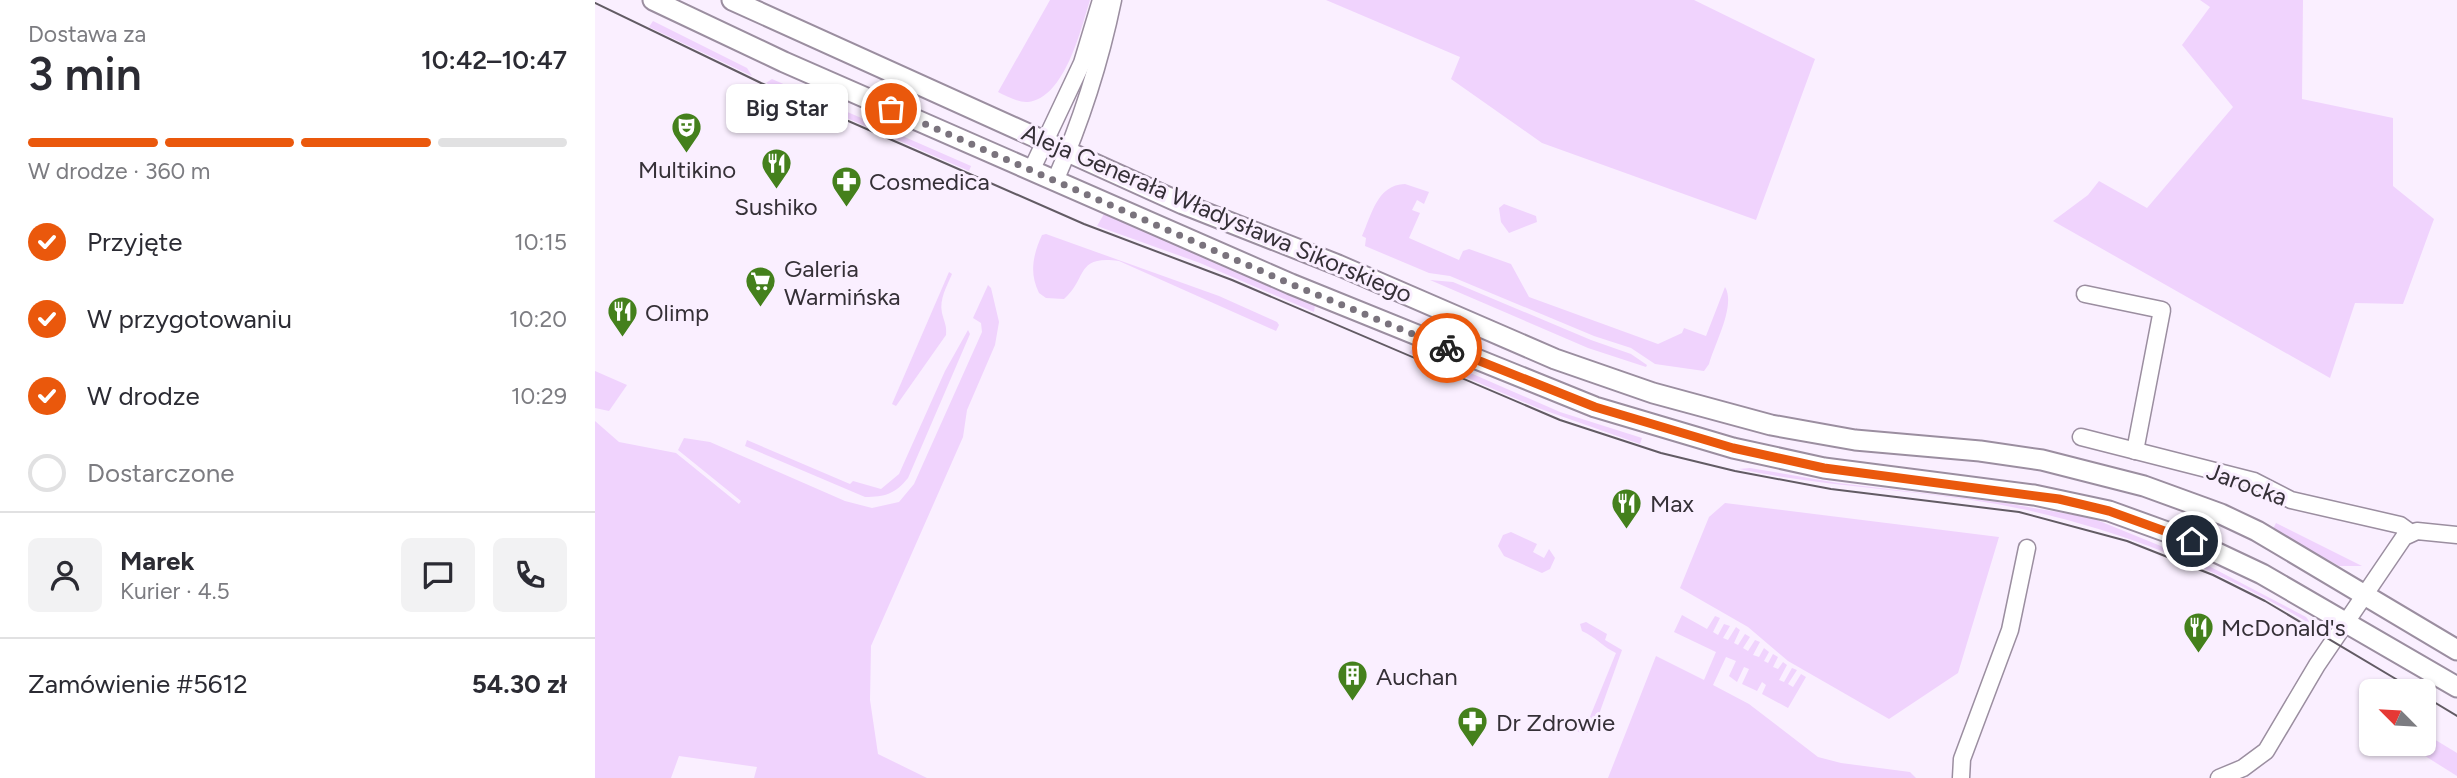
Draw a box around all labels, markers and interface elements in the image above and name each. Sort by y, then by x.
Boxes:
text: Dostawa za [28,20,146,48]
text: 10:42–10:47 [421,44,567,76]
text: 3 min [28,46,142,102]
pin [861,79,921,139]
callout: Big Star [727,84,849,134]
icon: bag [872,90,910,128]
text: Big Star [746,94,828,122]
theatre icon: Multikino [670,110,704,154]
street label: Aleja Generała Władysława Sikorskiego [1018,117,1416,309]
restaurant icon: Sushiko [759,147,793,191]
place label: Multikino [638,155,736,184]
text: W drodze · 360 m [28,157,210,185]
pharmacy icon: Cosmedica [829,164,863,208]
place label: Cosmedica [869,167,990,196]
place label: Sushiko [734,192,818,221]
icon: check [28,223,66,261]
text: Przyjęte [87,226,182,258]
text: 10:15 [514,228,567,256]
place label: Galeria Warmińska [784,254,901,311]
supermarket icon: Galeria Warmińska [744,265,778,309]
restaurant icon: Olimp [605,295,639,339]
place label: Olimp [645,298,709,327]
icon: check [28,300,66,338]
text: W przygotowaniu [87,303,292,335]
text: 10:20 [509,305,567,333]
courier [1412,313,1482,383]
icon: bike [1428,329,1466,367]
icon: check [28,377,66,415]
text: W drodze [87,380,200,412]
text: 10:29 [511,382,567,410]
street label: Jarocka [2203,456,2291,512]
text: Dostarczone [87,457,235,489]
restaurant icon: Max [1610,486,1644,530]
place label: Max [1650,489,1695,518]
pin [2162,511,2222,571]
icon: home [2173,522,2211,560]
button: person [28,538,102,612]
button: chat [401,538,475,612]
button: phone [493,538,567,612]
text: Marek [120,545,194,577]
text: Kurier · 4.5 [120,577,230,605]
restaurant icon: McDonald's [2181,610,2215,654]
place label: McDonald's [2221,613,2346,642]
building icon: Auchan [1336,659,1370,703]
place label: Auchan [1376,662,1458,691]
text: Zamówienie #5612 [28,668,248,700]
text: 54.30 zł [472,668,567,700]
north arrow [2359,679,2436,756]
map controls [2359,679,2436,756]
pharmacy icon: Dr Zdrowie [1456,705,1490,749]
place label: Dr Zdrowie [1496,708,1615,737]

